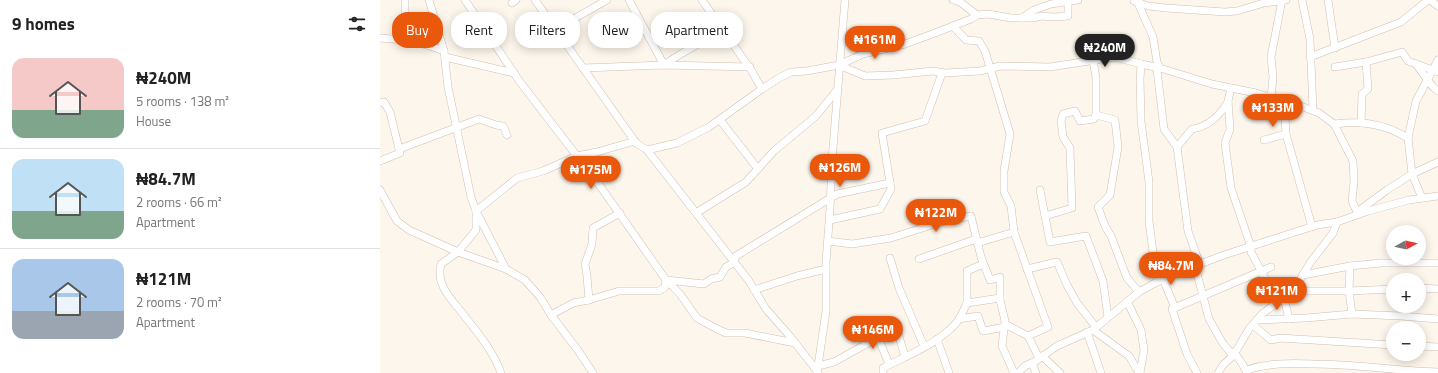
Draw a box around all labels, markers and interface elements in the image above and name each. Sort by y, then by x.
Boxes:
text: 9 homes [12,11,75,37]
chip: Buy [392,12,443,48]
chip: Rent [451,12,507,48]
chip: Filters [515,12,580,48]
chip: New [588,12,643,48]
chip: Apartment [651,12,743,48]
icon: filters [346,13,368,35]
pin: ₦161M [847,26,903,60]
text: ₦161M [854,29,896,49]
pin: ₦240M [1077,34,1133,68]
text: ₦240M [1084,37,1126,57]
text: ₦240M [136,65,191,91]
icon: home [44,74,92,122]
text: 5 rooms · 138 m² [136,91,229,111]
pin: ₦133M [1245,94,1301,128]
text: ₦133M [1252,97,1294,117]
text: House [136,111,171,131]
pin: ₦126M [812,154,868,188]
pin: ₦175M [563,156,619,190]
text: ₦126M [819,157,861,177]
text: ₦175M [570,159,612,179]
text: ₦84.7M [136,166,196,192]
icon: home [44,175,92,223]
text: 2 rooms · 66 m² [136,192,222,212]
pin: ₦122M [908,199,964,233]
text: ₦122M [915,202,957,222]
text: Apartment [136,212,195,232]
north arrow [1386,225,1426,265]
map controls [1386,225,1426,361]
pin: ₦84.7M [1138,252,1204,286]
text: ₦84.7M [1148,255,1194,275]
text: ₦121M [136,266,191,292]
button: + [1386,273,1426,313]
icon: home [44,275,92,323]
pin: ₦121M [1249,277,1305,311]
text: ₦121M [1256,280,1298,300]
text: 2 rooms · 70 m² [136,292,222,312]
text: Apartment [136,312,195,332]
pin: ₦146M [845,316,901,350]
text: ₦146M [852,319,894,339]
button: − [1386,321,1426,361]

